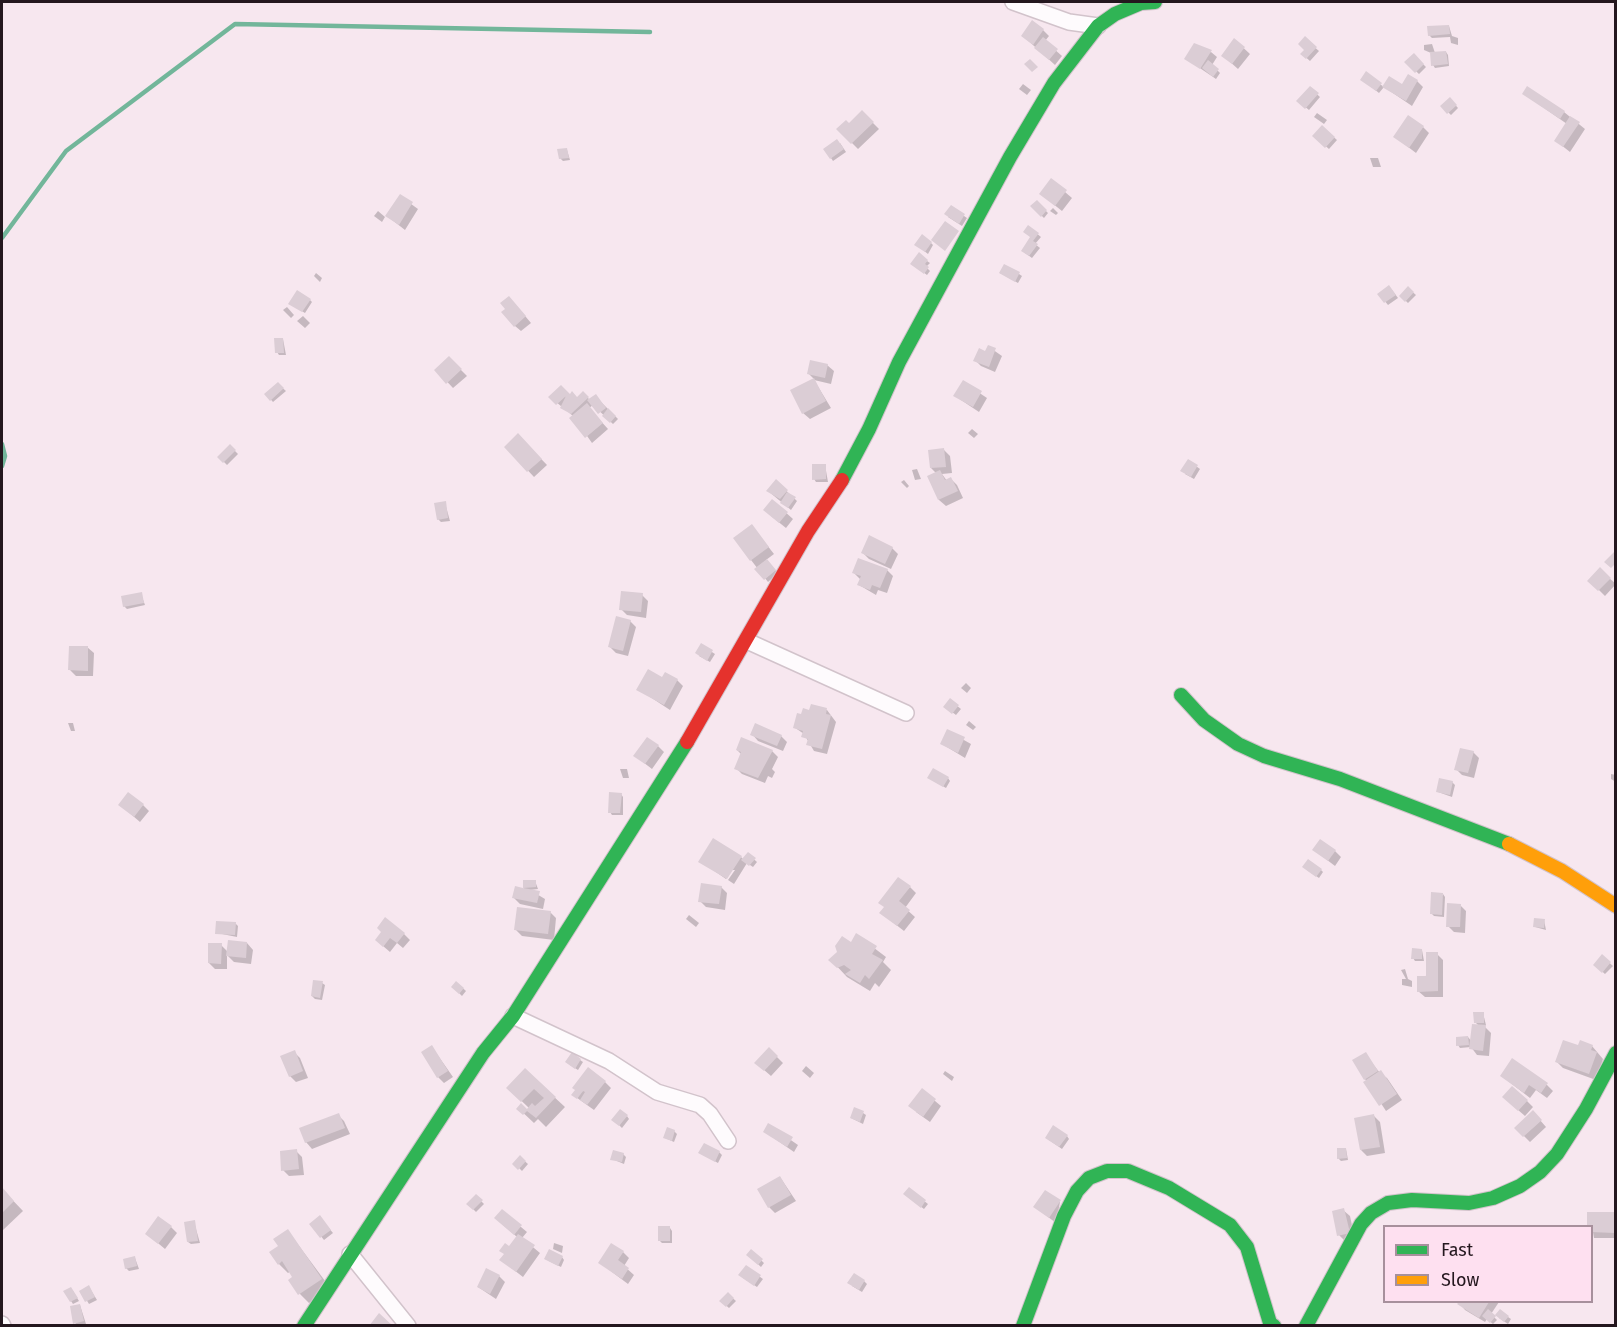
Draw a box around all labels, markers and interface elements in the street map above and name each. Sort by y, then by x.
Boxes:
legend [1383,1225,1593,1303]
text: Fast [1441,1239,1473,1261]
text: Slow [1441,1269,1479,1291]

